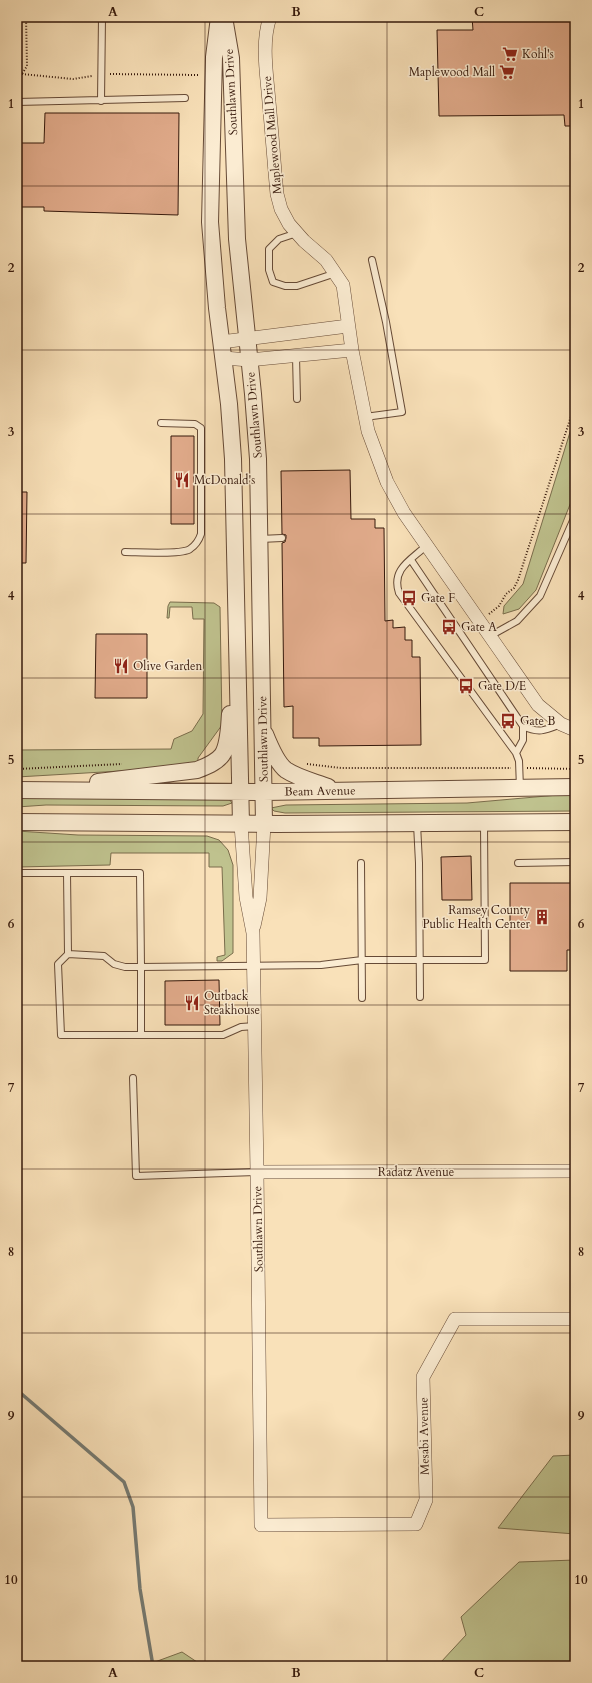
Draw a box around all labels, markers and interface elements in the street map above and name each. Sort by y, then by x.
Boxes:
text: A [108,3,118,21]
text: B [291,3,301,21]
text: C [474,3,484,21]
supermarket icon: Kohl's [501,45,519,63]
place label: Kohl's [522,46,554,62]
street label: Southlawn Drive [221,48,241,136]
supermarket icon: Maplewood Mall [498,63,516,81]
place label: Maplewood Mall [409,64,495,80]
street label: Maplewood Mall Drive [259,75,285,195]
text: 1 [8,95,14,113]
text: 1 [578,95,584,113]
text: 2 [8,259,15,277]
text: 2 [578,259,585,277]
street label: Southlawn Drive [242,371,266,459]
text: 3 [8,423,15,441]
text: 3 [578,423,585,441]
restaurant icon: McDonald's [173,471,191,489]
place label: McDonald's [194,472,255,488]
text: 4 [8,587,15,605]
text: 4 [578,587,585,605]
bus stop icon: Gate F [400,589,418,607]
place label: Gate F [421,590,455,606]
bus stop icon: Gate A [440,618,458,636]
place label: Gate A [461,619,497,635]
restaurant icon: Olive Garden [112,657,130,675]
place label: Olive Garden [133,658,202,674]
bus stop icon: Gate D/E [457,677,475,695]
place label: Gate D/E [478,678,526,694]
street label: Southlawn Drive [254,696,272,782]
bus stop icon: Gate B [499,712,517,730]
place label: Gate B [520,713,555,729]
text: 5 [8,751,14,769]
text: 5 [578,751,584,769]
street label: Beam Avenue [284,782,356,800]
place label: Ramsey County Public Health Center [422,902,531,932]
building icon: Ramsey County Public Health Center [533,908,551,926]
text: 6 [8,915,15,933]
text: 6 [578,915,585,933]
place label: Outback Steakhouse [204,988,260,1018]
restaurant icon: Outback Steakhouse [183,994,201,1012]
text: 7 [8,1079,15,1097]
text: 7 [578,1079,585,1097]
street label: Radatz Avenue [378,1164,454,1180]
street label: Southlawn Drive [249,1186,267,1272]
text: 8 [8,1243,14,1261]
text: 8 [578,1243,584,1261]
street label: Mesabi Avenue [415,1397,433,1475]
text: 9 [8,1407,15,1425]
text: 9 [578,1407,585,1425]
text: 10 [4,1571,18,1589]
text: 10 [574,1571,588,1589]
text: A [108,1664,118,1682]
text: B [291,1664,301,1682]
text: C [474,1664,484,1682]

